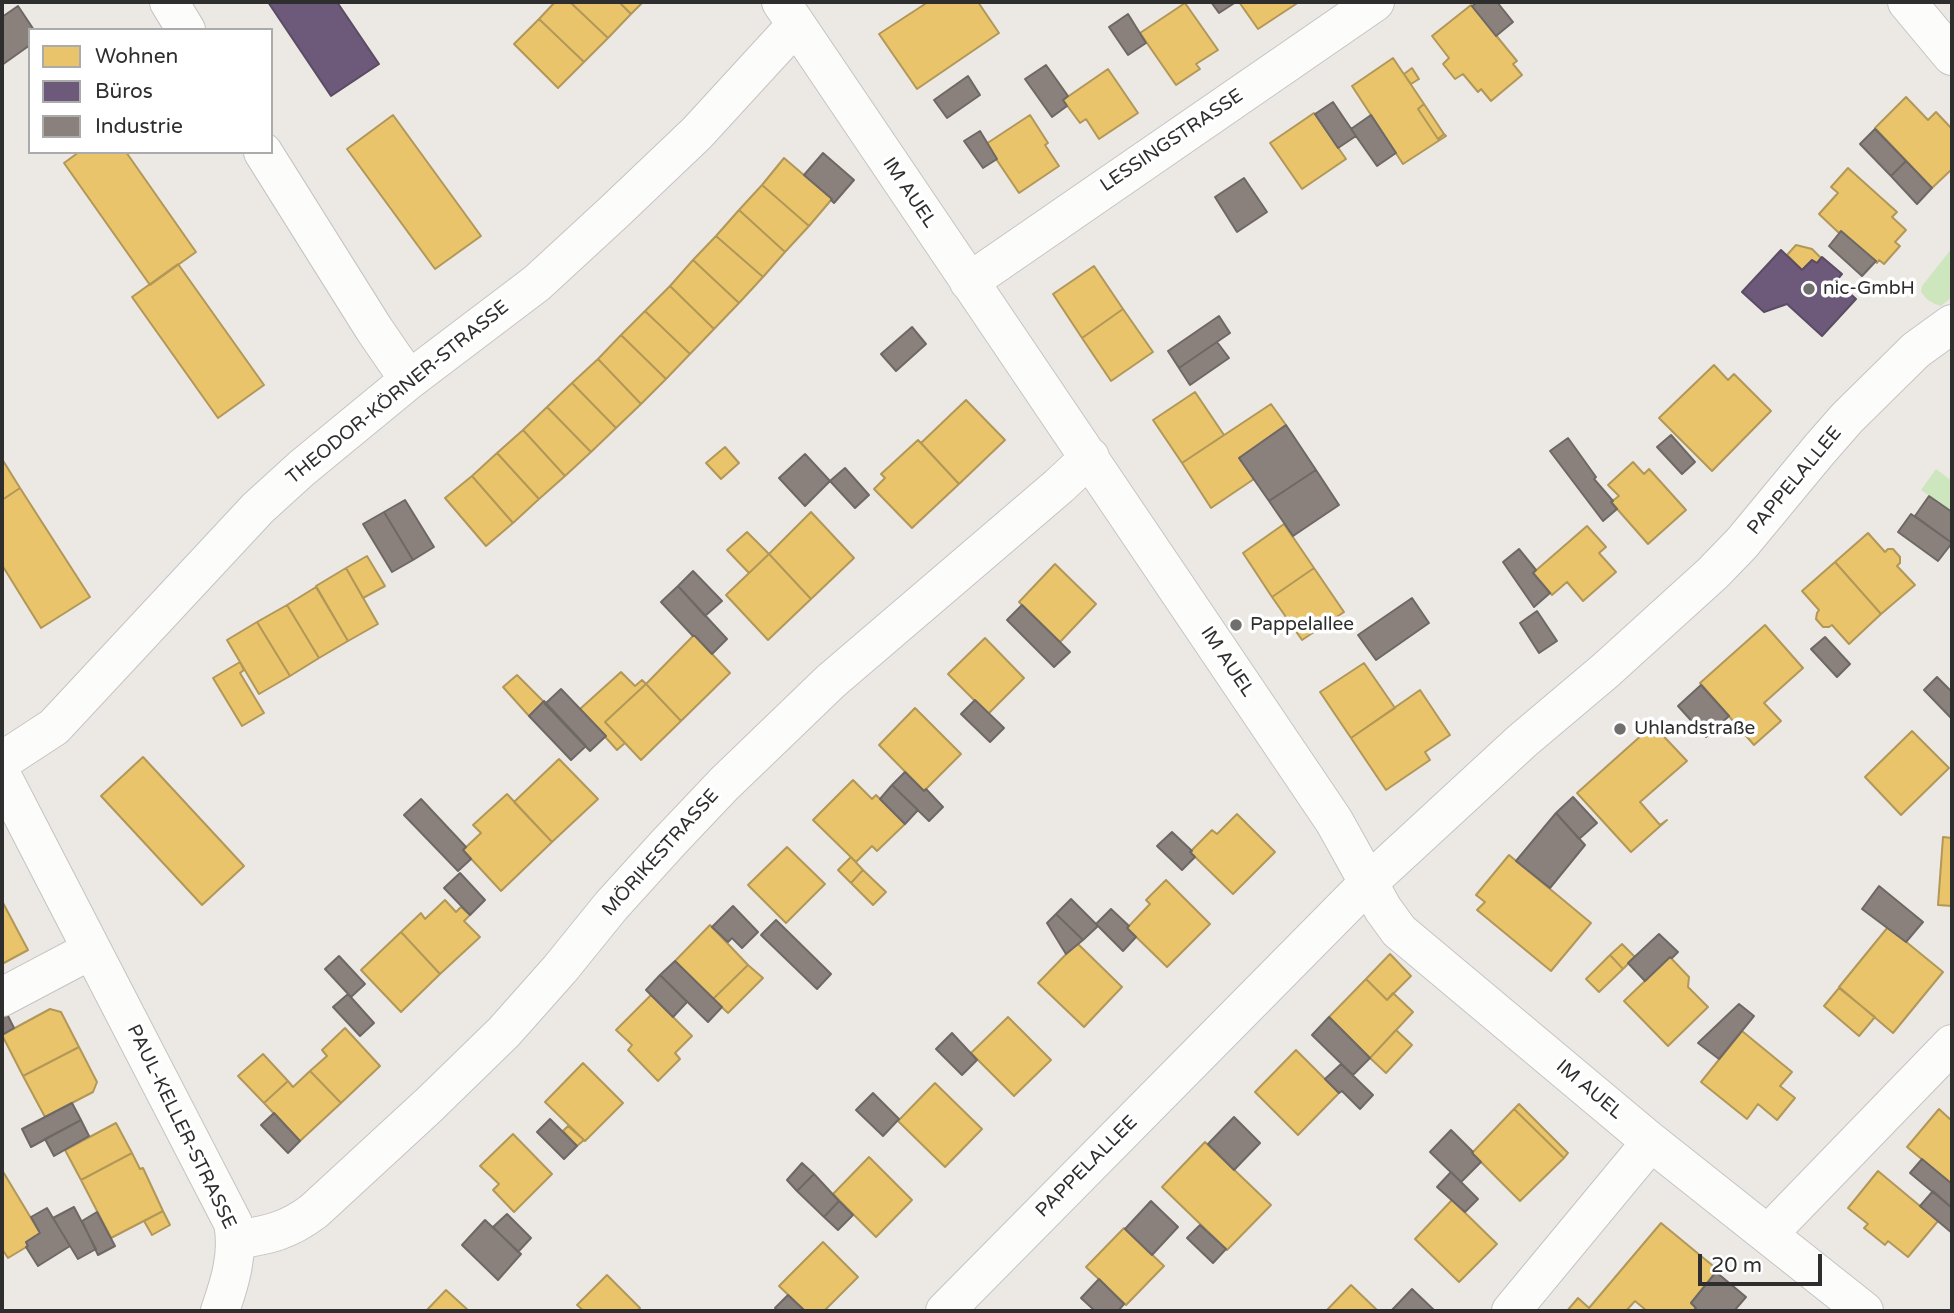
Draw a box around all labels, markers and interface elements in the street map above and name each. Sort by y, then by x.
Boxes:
legend [28,28,273,154]
text: Wohnen [95,44,178,69]
text: Büros [95,79,153,104]
street label: LESSINGSTRASSE [1096,85,1248,197]
text: Industrie [95,114,183,139]
street label: IM AUEL [877,153,941,233]
place label: nic-GmbH [1823,278,1915,300]
marker: nic-GmbH [1801,281,1817,297]
street label: THEODOR-KÖRNER-STRASSE [282,296,514,490]
street label: PAPPELALLEE [1743,422,1847,540]
place label: Pappelallee [1250,614,1354,636]
marker: Pappelallee [1228,617,1244,633]
street label: IM AUEL [1195,622,1259,702]
place label: Uhlandstraße [1634,718,1755,740]
marker: Uhlandstraße [1612,721,1628,737]
street label: MÖRIKESTRASSE [598,785,724,921]
street label: PAUL-KELLER-STRASSE [122,1021,240,1233]
street label: IM AUEL [1551,1056,1627,1124]
street label: PAPPELALLEE [1031,1111,1143,1223]
scale bar [1702,1240,1826,1284]
text: 20 m [1711,1253,1762,1278]

